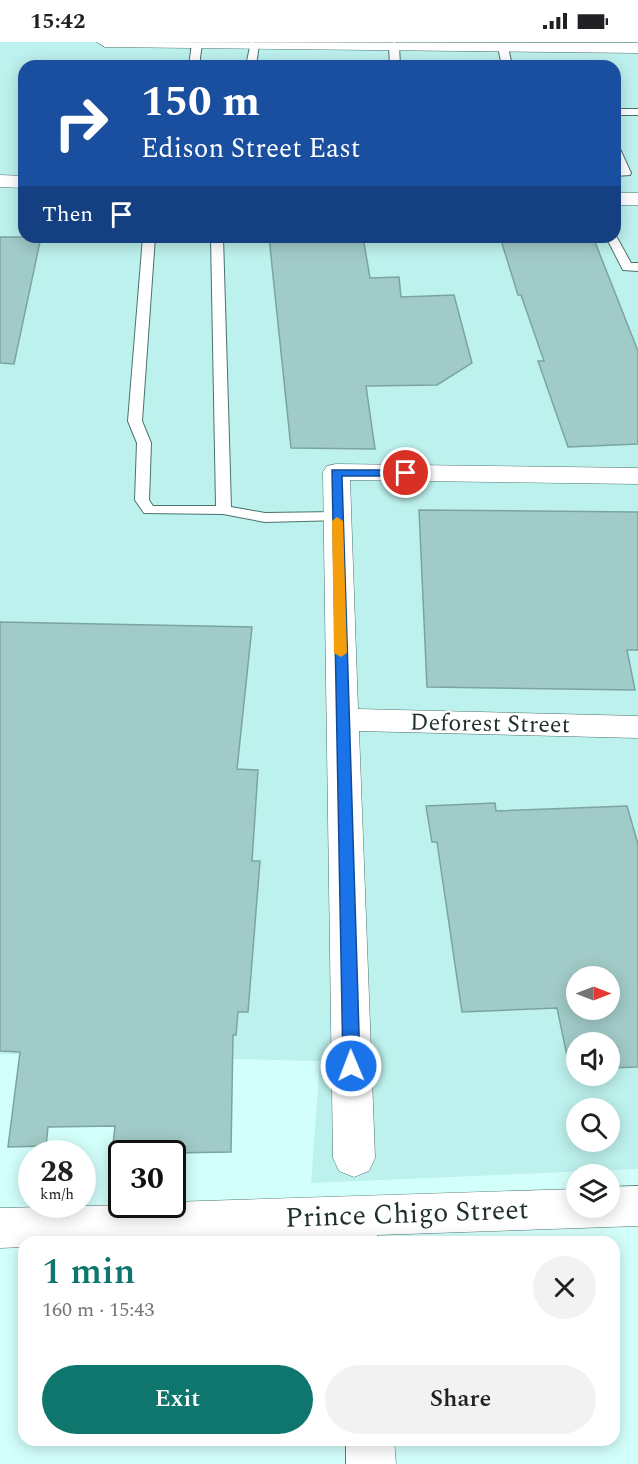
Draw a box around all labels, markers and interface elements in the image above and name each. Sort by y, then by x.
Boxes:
text: 15:42 [30,5,85,38]
text: 150 m [141,71,260,134]
icon: right [42,84,120,162]
text: Edison Street East [141,128,360,170]
text: Then [42,198,93,231]
icon: arrive [105,198,138,231]
pin [380,447,431,498]
icon: arrive [389,456,422,489]
street label: Deforest Street [410,705,570,743]
north arrow [566,966,620,1020]
map controls [566,966,620,1218]
button: sound [566,1032,620,1086]
position arrow [319,1034,383,1098]
button: search [566,1098,620,1152]
speed limit sign: 30 [108,1140,186,1218]
text: 28 [40,1149,74,1195]
button: layers [566,1164,620,1218]
text: km/h [40,1183,74,1206]
street label: Prince Chigo Street [285,1188,530,1240]
text: 1 min [42,1245,135,1300]
button: close [533,1256,596,1319]
text: 160 m · 15:43 [42,1295,154,1325]
button: Exit [42,1365,313,1434]
button: Share [325,1365,596,1434]

